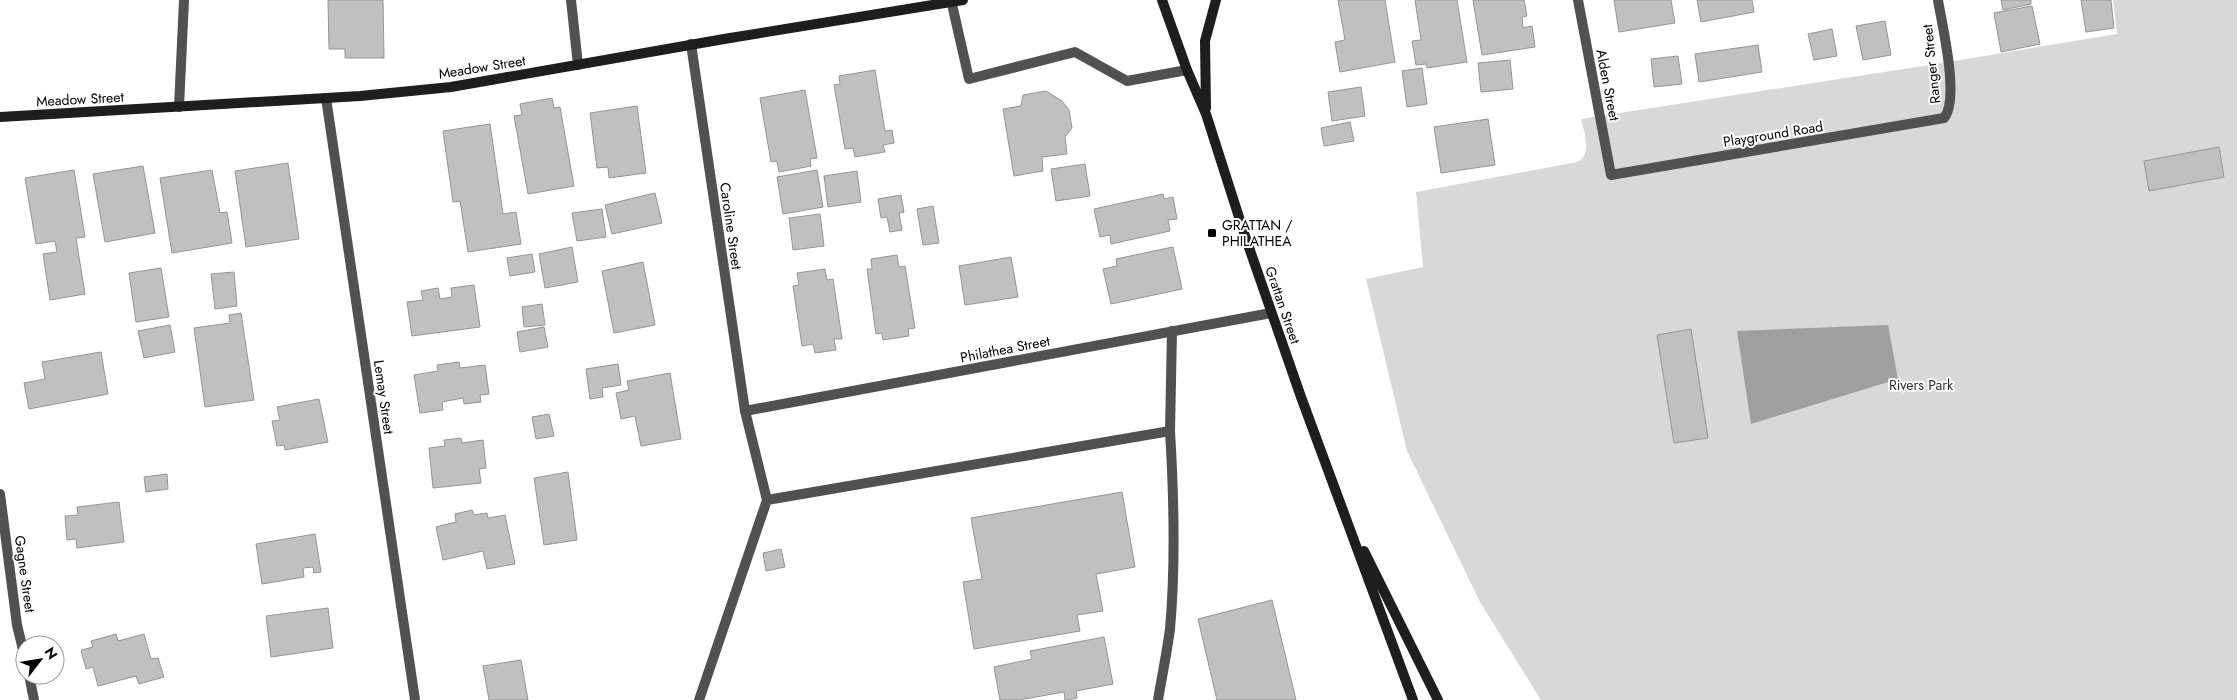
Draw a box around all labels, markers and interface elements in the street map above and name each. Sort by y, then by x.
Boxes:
street label: Ranger Street [1917,23,1945,105]
street label: Alden Street [1591,47,1625,123]
street label: Meadow Street [437,50,528,84]
street label: Meadow Street [36,87,125,111]
street label: Playground Road [1722,116,1824,152]
street label: Caroline Street [715,181,747,271]
place label: GRATTAN / PHILATHEA [1222,215,1293,251]
marker: GRATTAN / PHILATHEA [1206,227,1218,239]
street label: Grattan Street [1260,264,1306,347]
street label: Philathea Street [958,330,1052,367]
street label: Lemay Street [369,359,399,436]
park label: Rivers Park [1889,375,1954,395]
street label: Gagne Street [10,534,40,615]
north arrow [15,635,65,685]
text: N [40,643,63,663]

